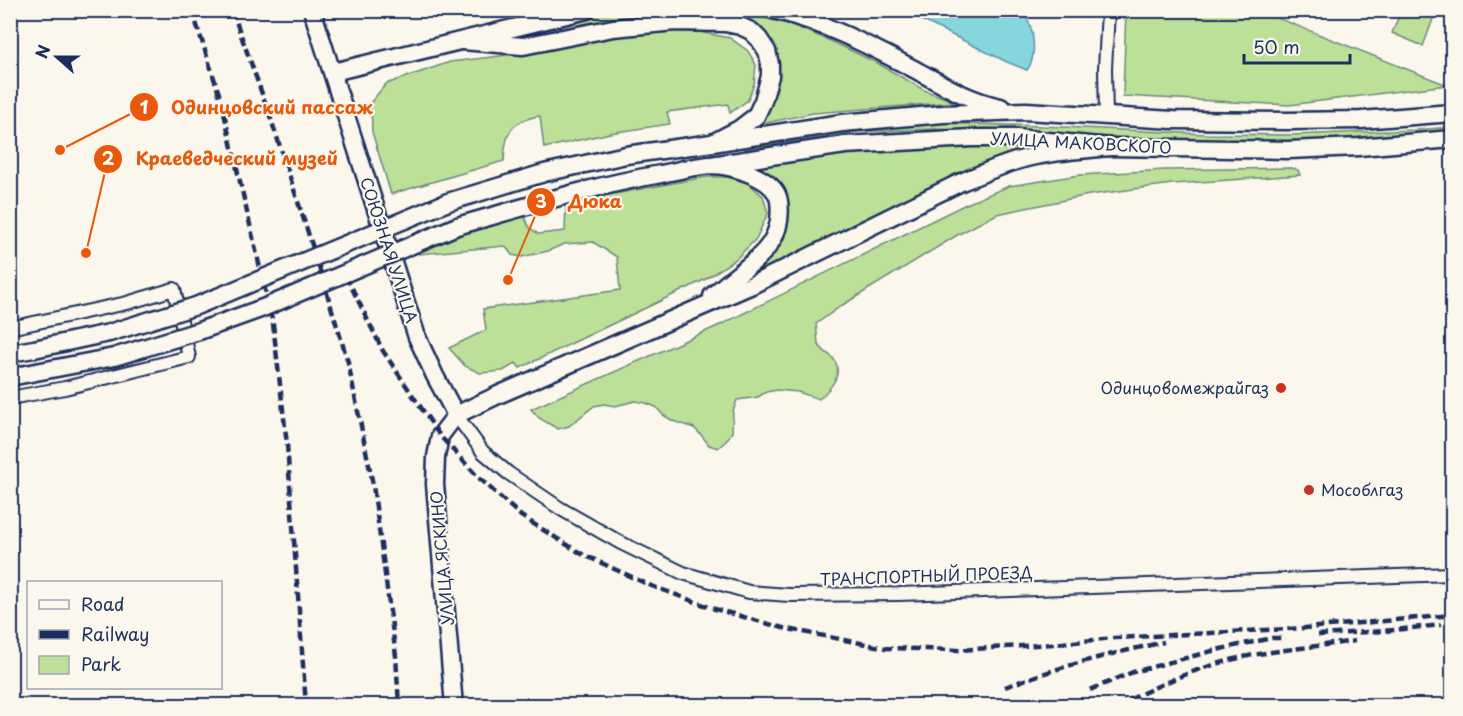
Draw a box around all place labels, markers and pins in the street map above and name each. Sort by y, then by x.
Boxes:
callout: Одинцовский пассаж [129,89,386,125]
callout: Краеведческий музей [93,141,350,177]
callout: Дюка [526,184,634,220]
place label: Одинцовомежрайгаз [1100,375,1269,399]
marker: Одинцовомежрайгаз [1274,381,1288,395]
place label: Мособлгаз [1321,477,1403,501]
marker: Мособлгаз [1302,483,1316,497]

